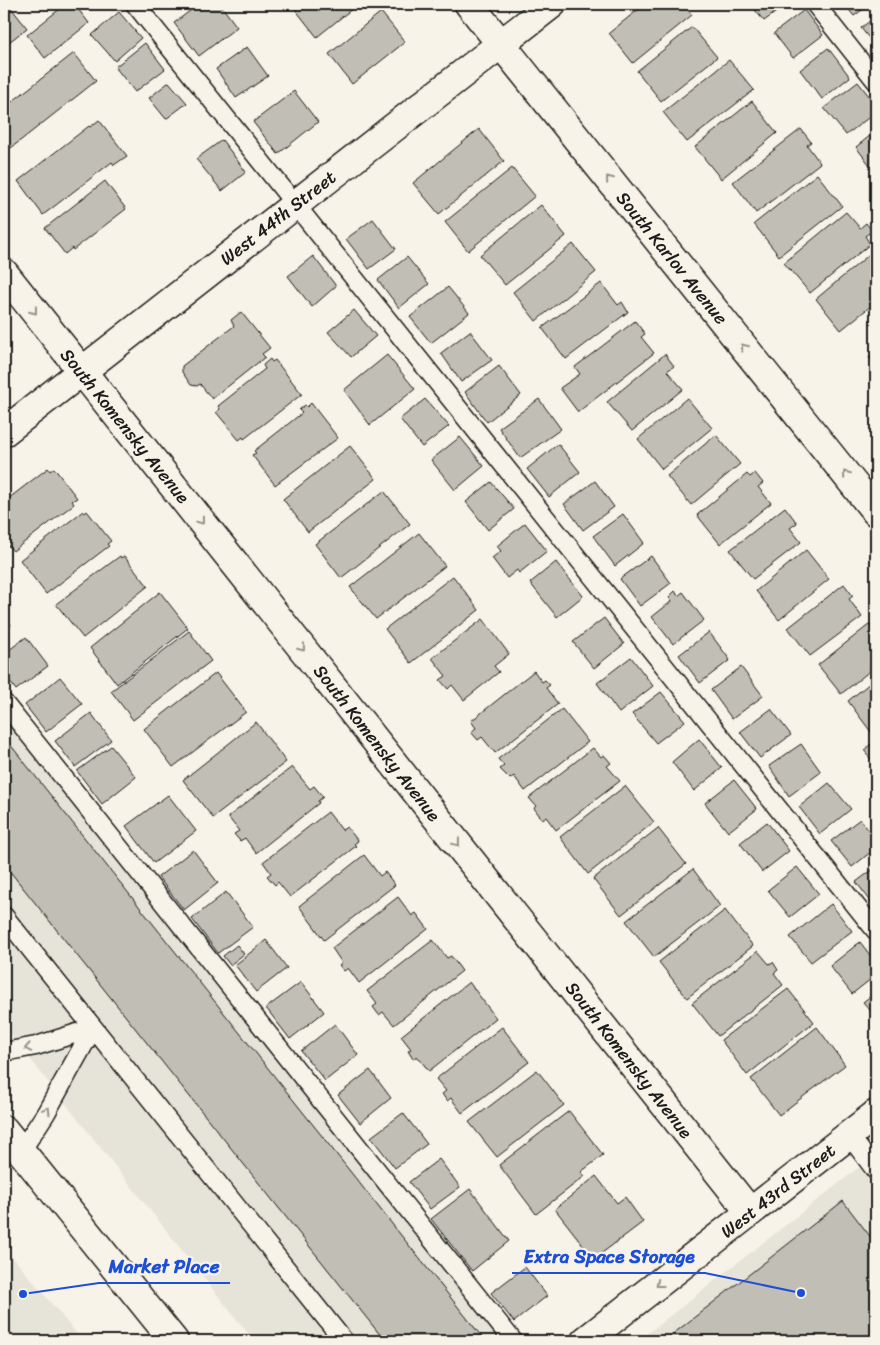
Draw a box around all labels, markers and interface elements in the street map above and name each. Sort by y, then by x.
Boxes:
street label: West 44th Street [213,162,343,274]
one-way arrow [606,176,615,185]
street label: South Karlov Avenue [608,184,736,332]
one-way arrow [29,305,37,314]
street label: South Komensky Avenue [52,341,198,511]
one-way arrow [742,344,750,353]
one-way arrow [843,471,851,480]
one-way arrow [195,515,204,524]
one-way arrow [296,642,304,651]
street label: South Komensky Avenue [305,657,449,829]
one-way arrow [452,838,461,847]
street label: South Komensky Avenue [557,974,701,1146]
one-way arrow [23,1042,32,1053]
one-way arrow [41,1107,51,1116]
street label: West 43rd Street [713,1135,843,1247]
callout: Extra Space Storage [512,1239,705,1273]
text: Extra Space Storage [523,1240,695,1273]
callout: Market Place [99,1249,230,1283]
text: Market Place [107,1250,220,1283]
one-way arrow [655,1278,665,1287]

